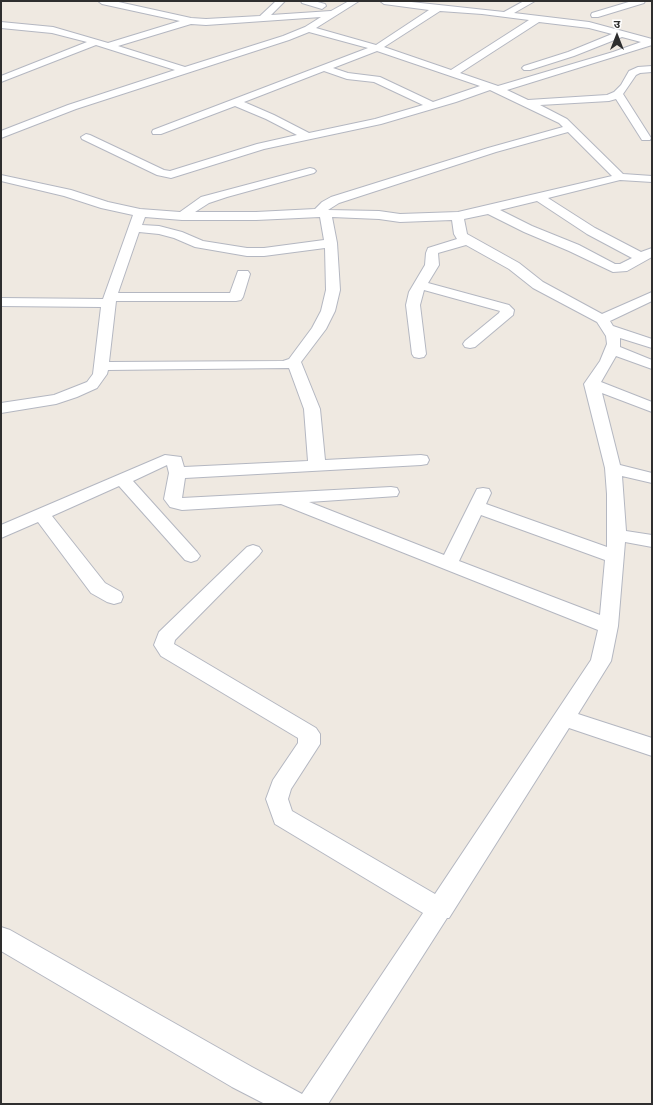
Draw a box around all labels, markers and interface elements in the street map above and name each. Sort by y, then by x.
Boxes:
north arrow [597,16,637,56]
text: उ [614,17,620,31]

